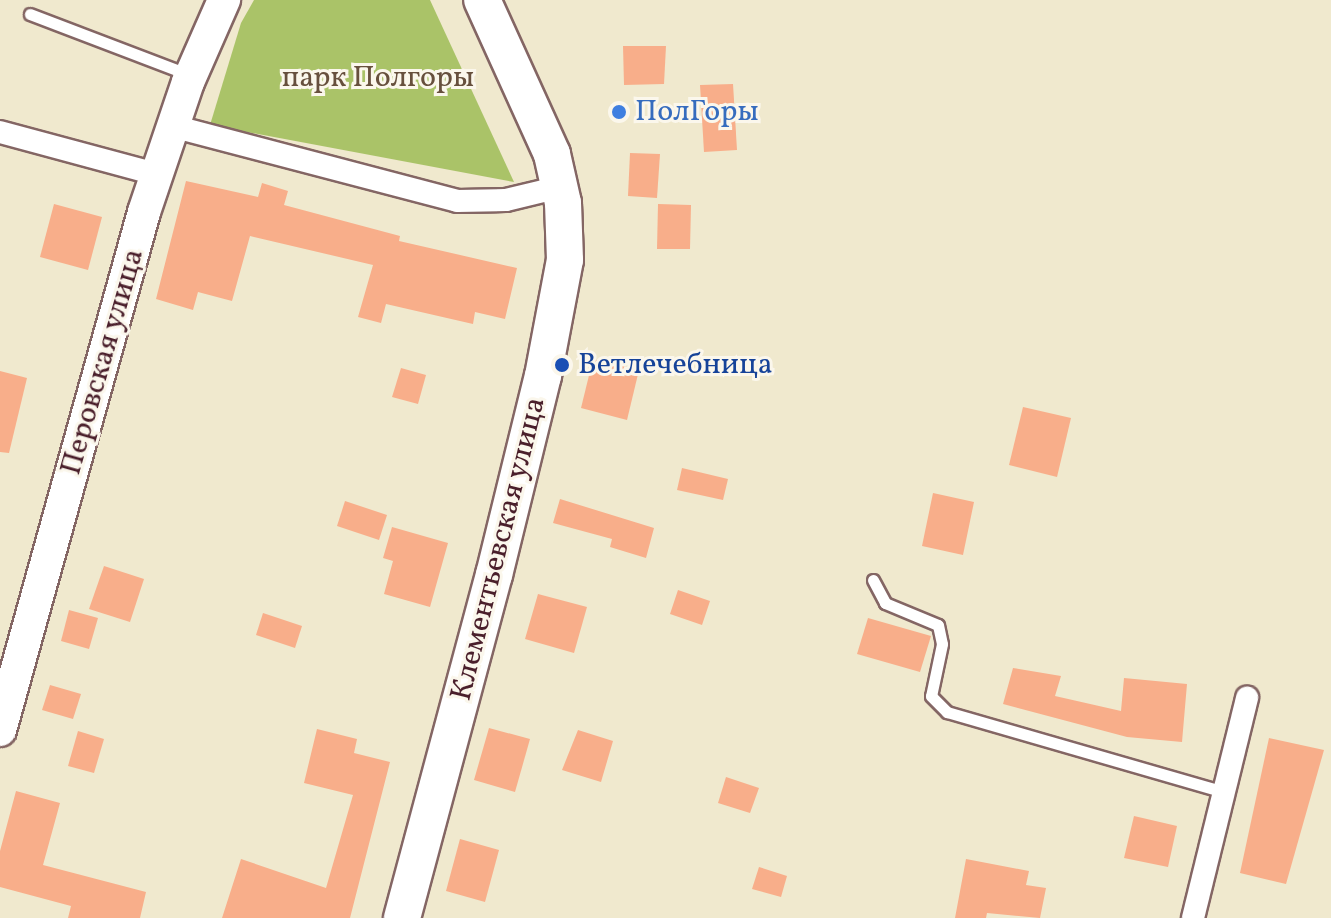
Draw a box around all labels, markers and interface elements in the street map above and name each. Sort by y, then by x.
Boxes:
park label: парк Полгоры [282,60,474,96]
place label: ПолГоры [635,94,759,130]
marker: ПолГоры [610,103,628,121]
street label: Перовская улица [53,244,153,480]
place label: Ветлечебница [578,347,773,383]
marker: Ветлечебница [553,356,571,374]
street label: Клементьевская улица [444,393,554,705]

